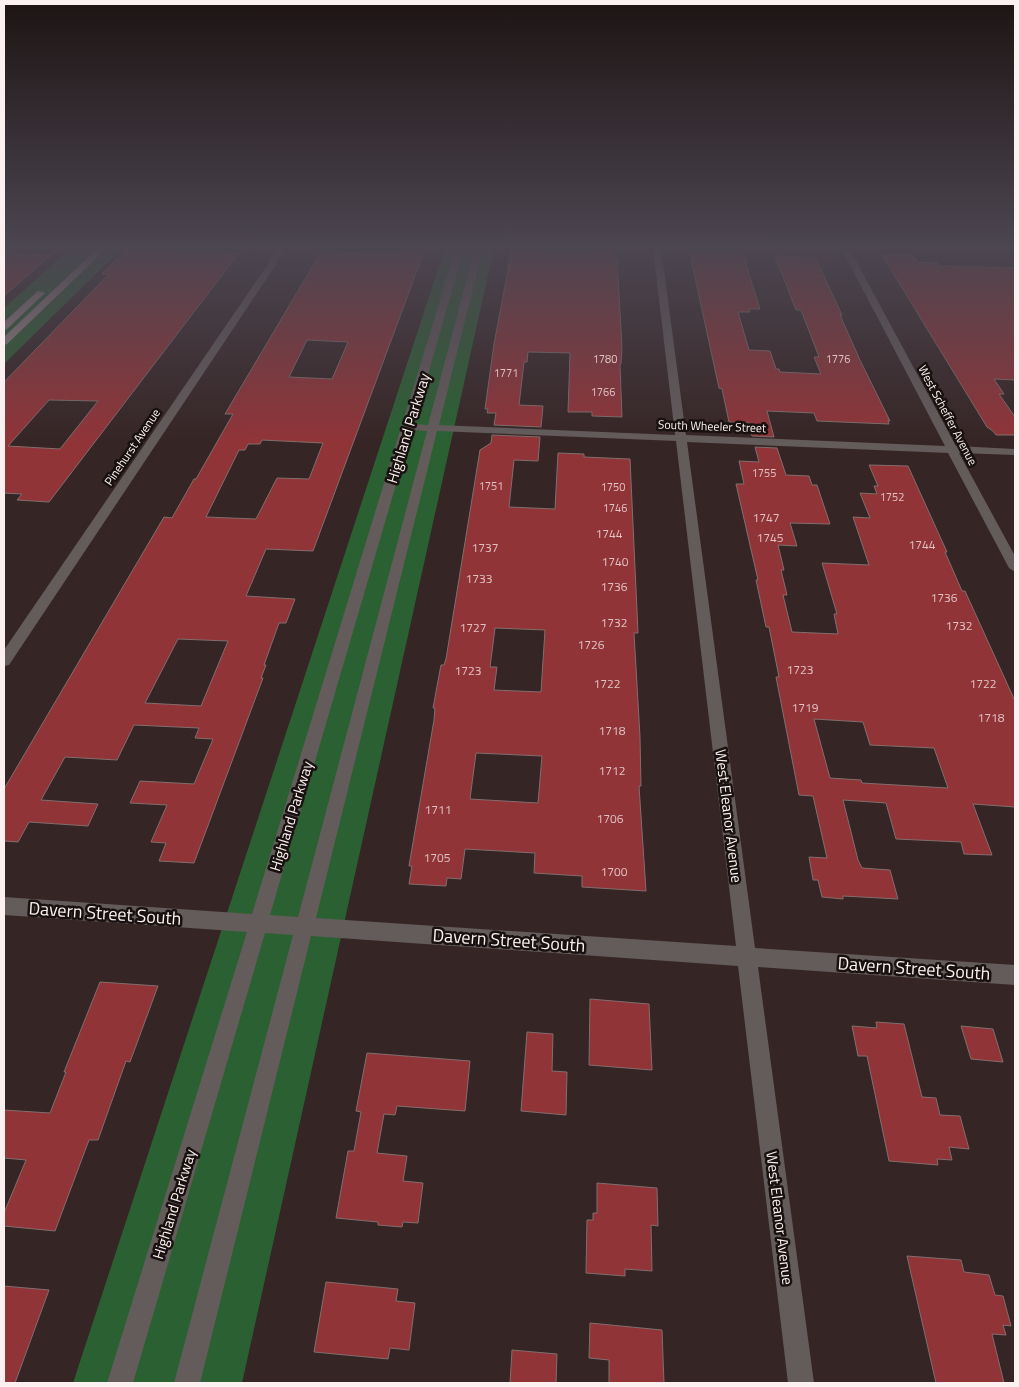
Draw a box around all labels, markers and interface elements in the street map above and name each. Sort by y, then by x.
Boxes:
house number: 1780 [593,351,617,367]
house number: 1776 [826,351,850,367]
street label: West Scheffer Avenue [913,361,983,469]
house number: 1771 [494,365,518,381]
street label: Highland Parkway [380,370,436,486]
house number: 1766 [591,384,615,400]
street label: Pinehurst Avenue [99,405,165,489]
street label: South Wheeler Street [658,415,767,437]
house number: 1755 [752,465,776,481]
house number: 1751 [479,478,503,494]
house number: 1750 [601,479,625,495]
house number: 1752 [880,489,904,505]
house number: 1746 [603,500,627,516]
house number: 1747 [753,508,779,527]
house number: 1744 [596,524,623,543]
house number: 1745 [757,528,784,547]
house number: 1744 [909,535,936,554]
house number: 1737 [472,538,498,557]
house number: 1740 [602,552,629,571]
house number: 1733 [466,569,492,588]
house number: 1736 [601,577,628,596]
house number: 1736 [931,588,958,607]
house number: 1732 [601,613,627,632]
house number: 1732 [946,616,972,635]
house number: 1727 [460,618,486,637]
house number: 1726 [578,635,605,654]
house number: 1723 [787,660,813,679]
house number: 1723 [455,661,481,680]
house number: 1722 [594,674,620,693]
house number: 1722 [970,674,996,693]
house number: 1719 [792,698,819,717]
house number: 1718 [978,708,1005,727]
house number: 1718 [599,721,626,740]
street label: West Eleanor Avenue [709,748,749,884]
street label: Highland Parkway [263,758,319,874]
house number: 1712 [599,761,625,780]
house number: 1711 [425,800,451,819]
house number: 1706 [597,809,624,828]
house number: 1705 [424,848,451,867]
house number: 1700 [601,862,628,881]
street label: Davern Street South [28,894,182,932]
street label: Davern Street South [432,921,586,959]
street label: Davern Street South [837,949,991,987]
street label: Highland Parkway [146,1146,202,1262]
street label: West Eleanor Avenue [760,1150,800,1286]

